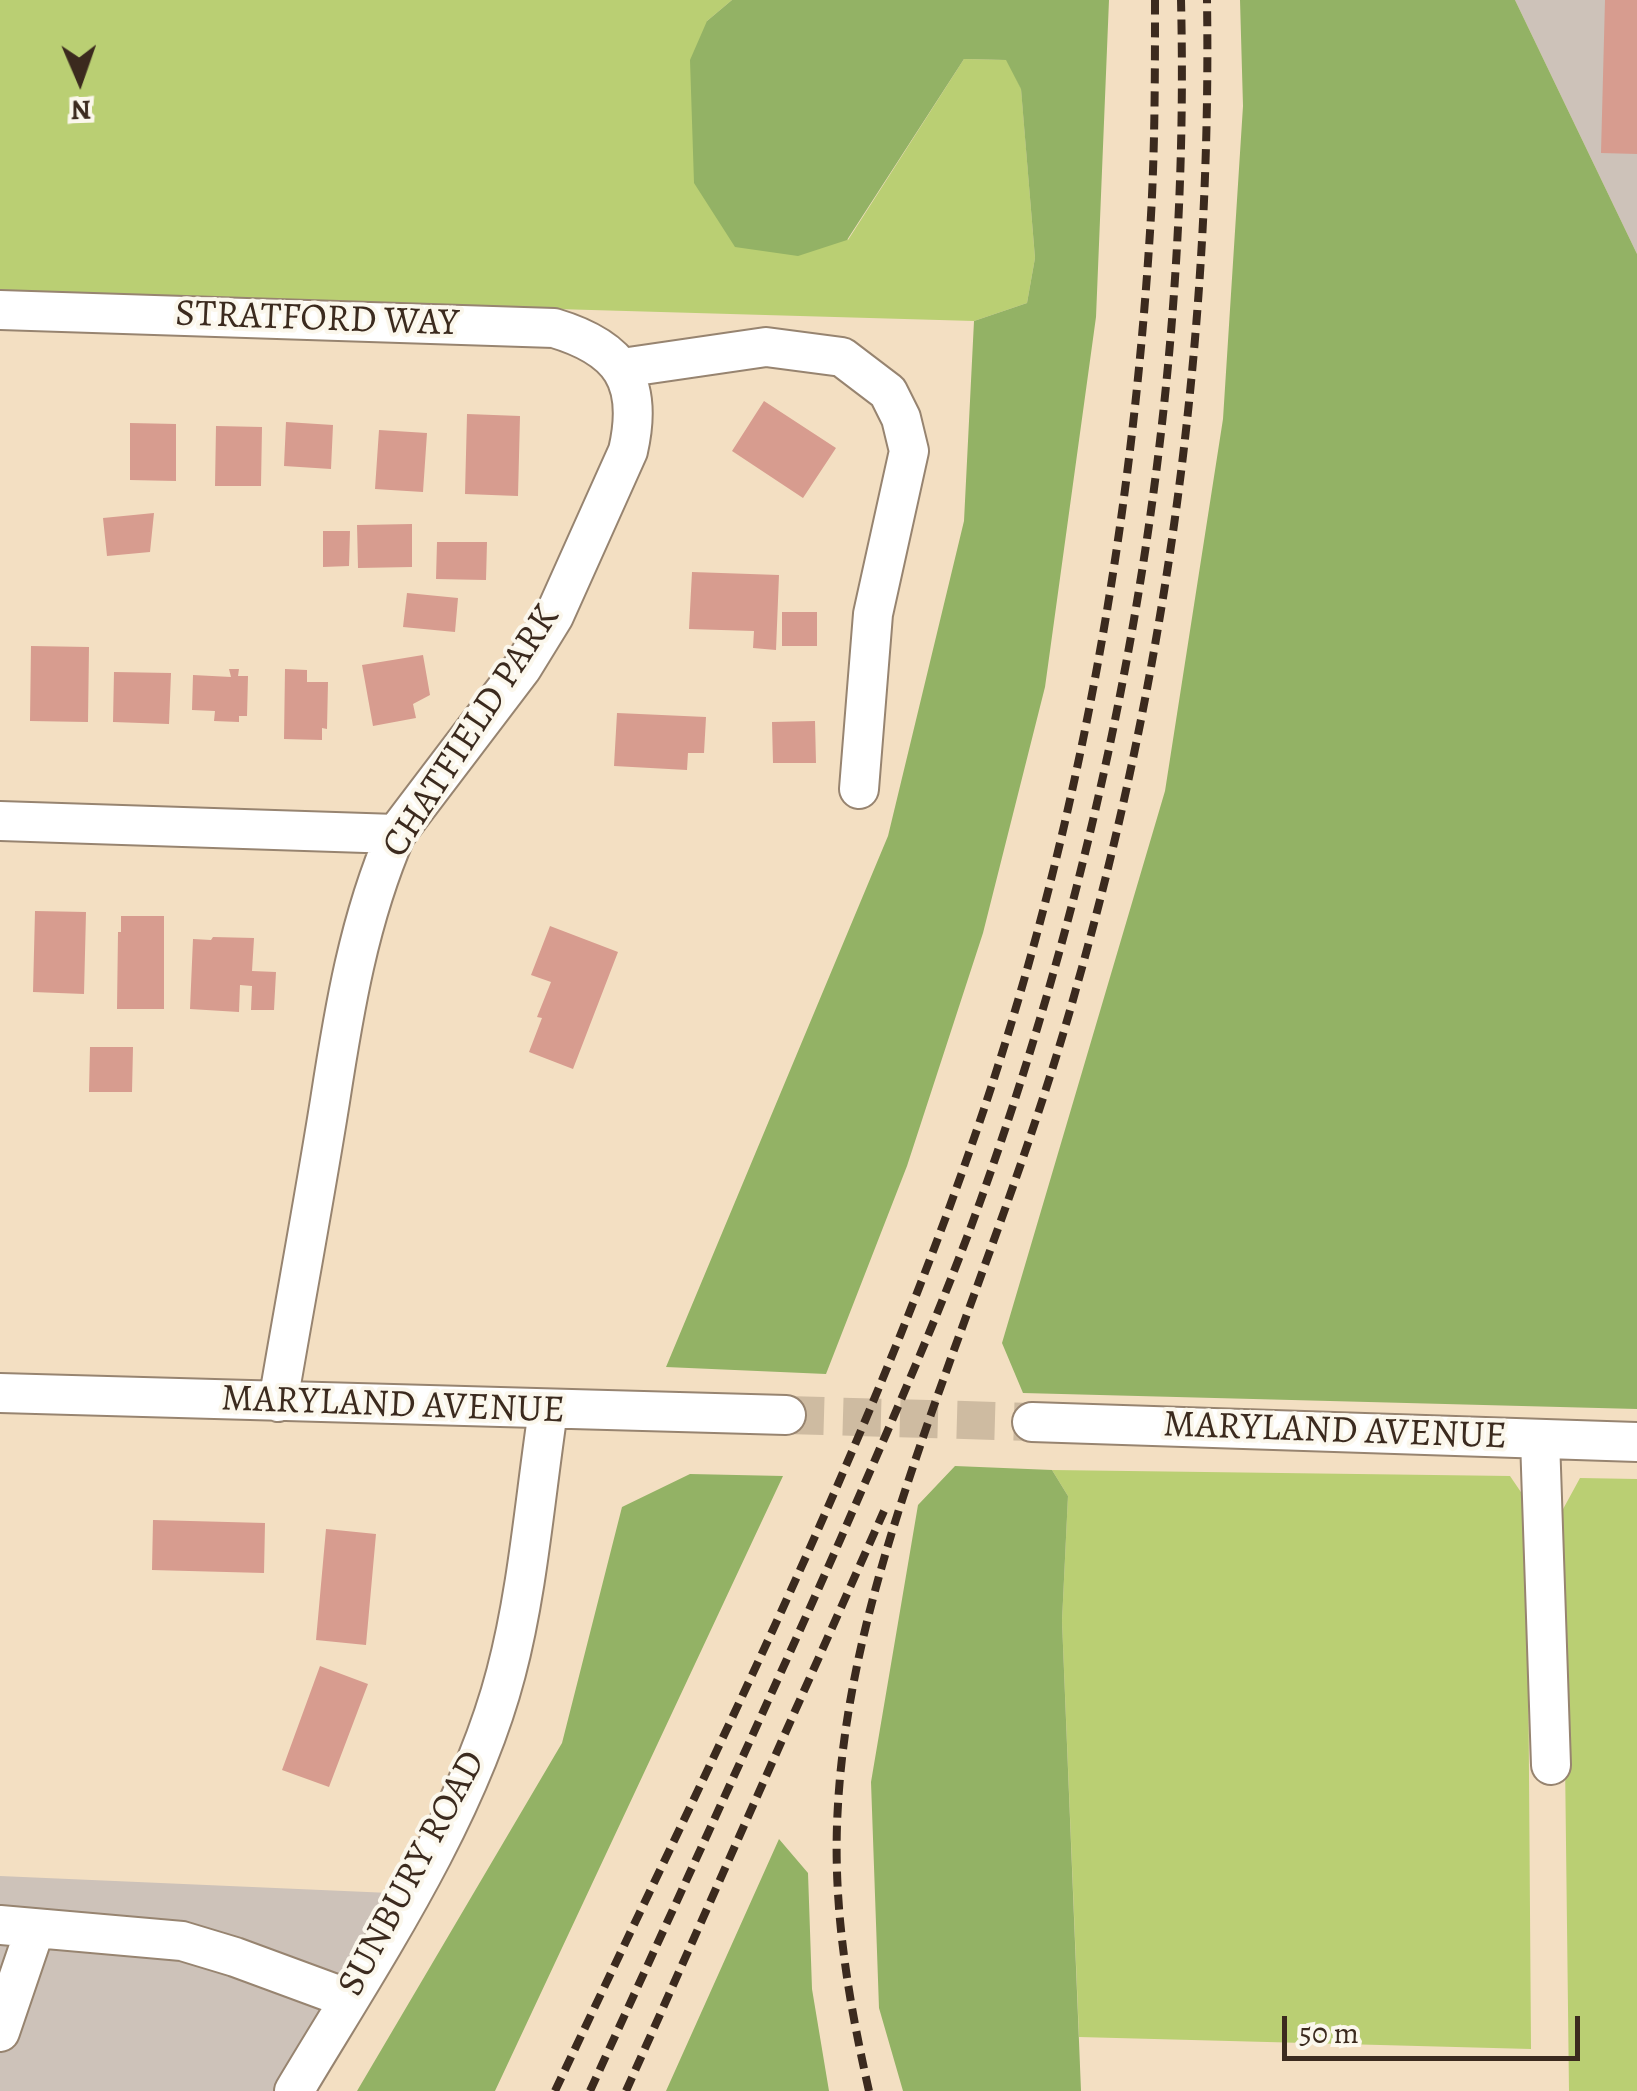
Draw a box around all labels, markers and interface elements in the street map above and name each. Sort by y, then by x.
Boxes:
north arrow [30,30,130,130]
text: N [70,91,92,129]
street label: STRATFORD WAY [174,292,460,348]
street label: CHATFIELD PARK [373,597,571,867]
street label: MARYLAND AVENUE [220,1377,566,1435]
street label: MARYLAND AVENUE [1162,1403,1508,1461]
street label: SUNBURY ROAD [329,1744,497,2004]
scale bar [1287,1996,1584,2058]
text: 50 m [1299,2013,1359,2053]

